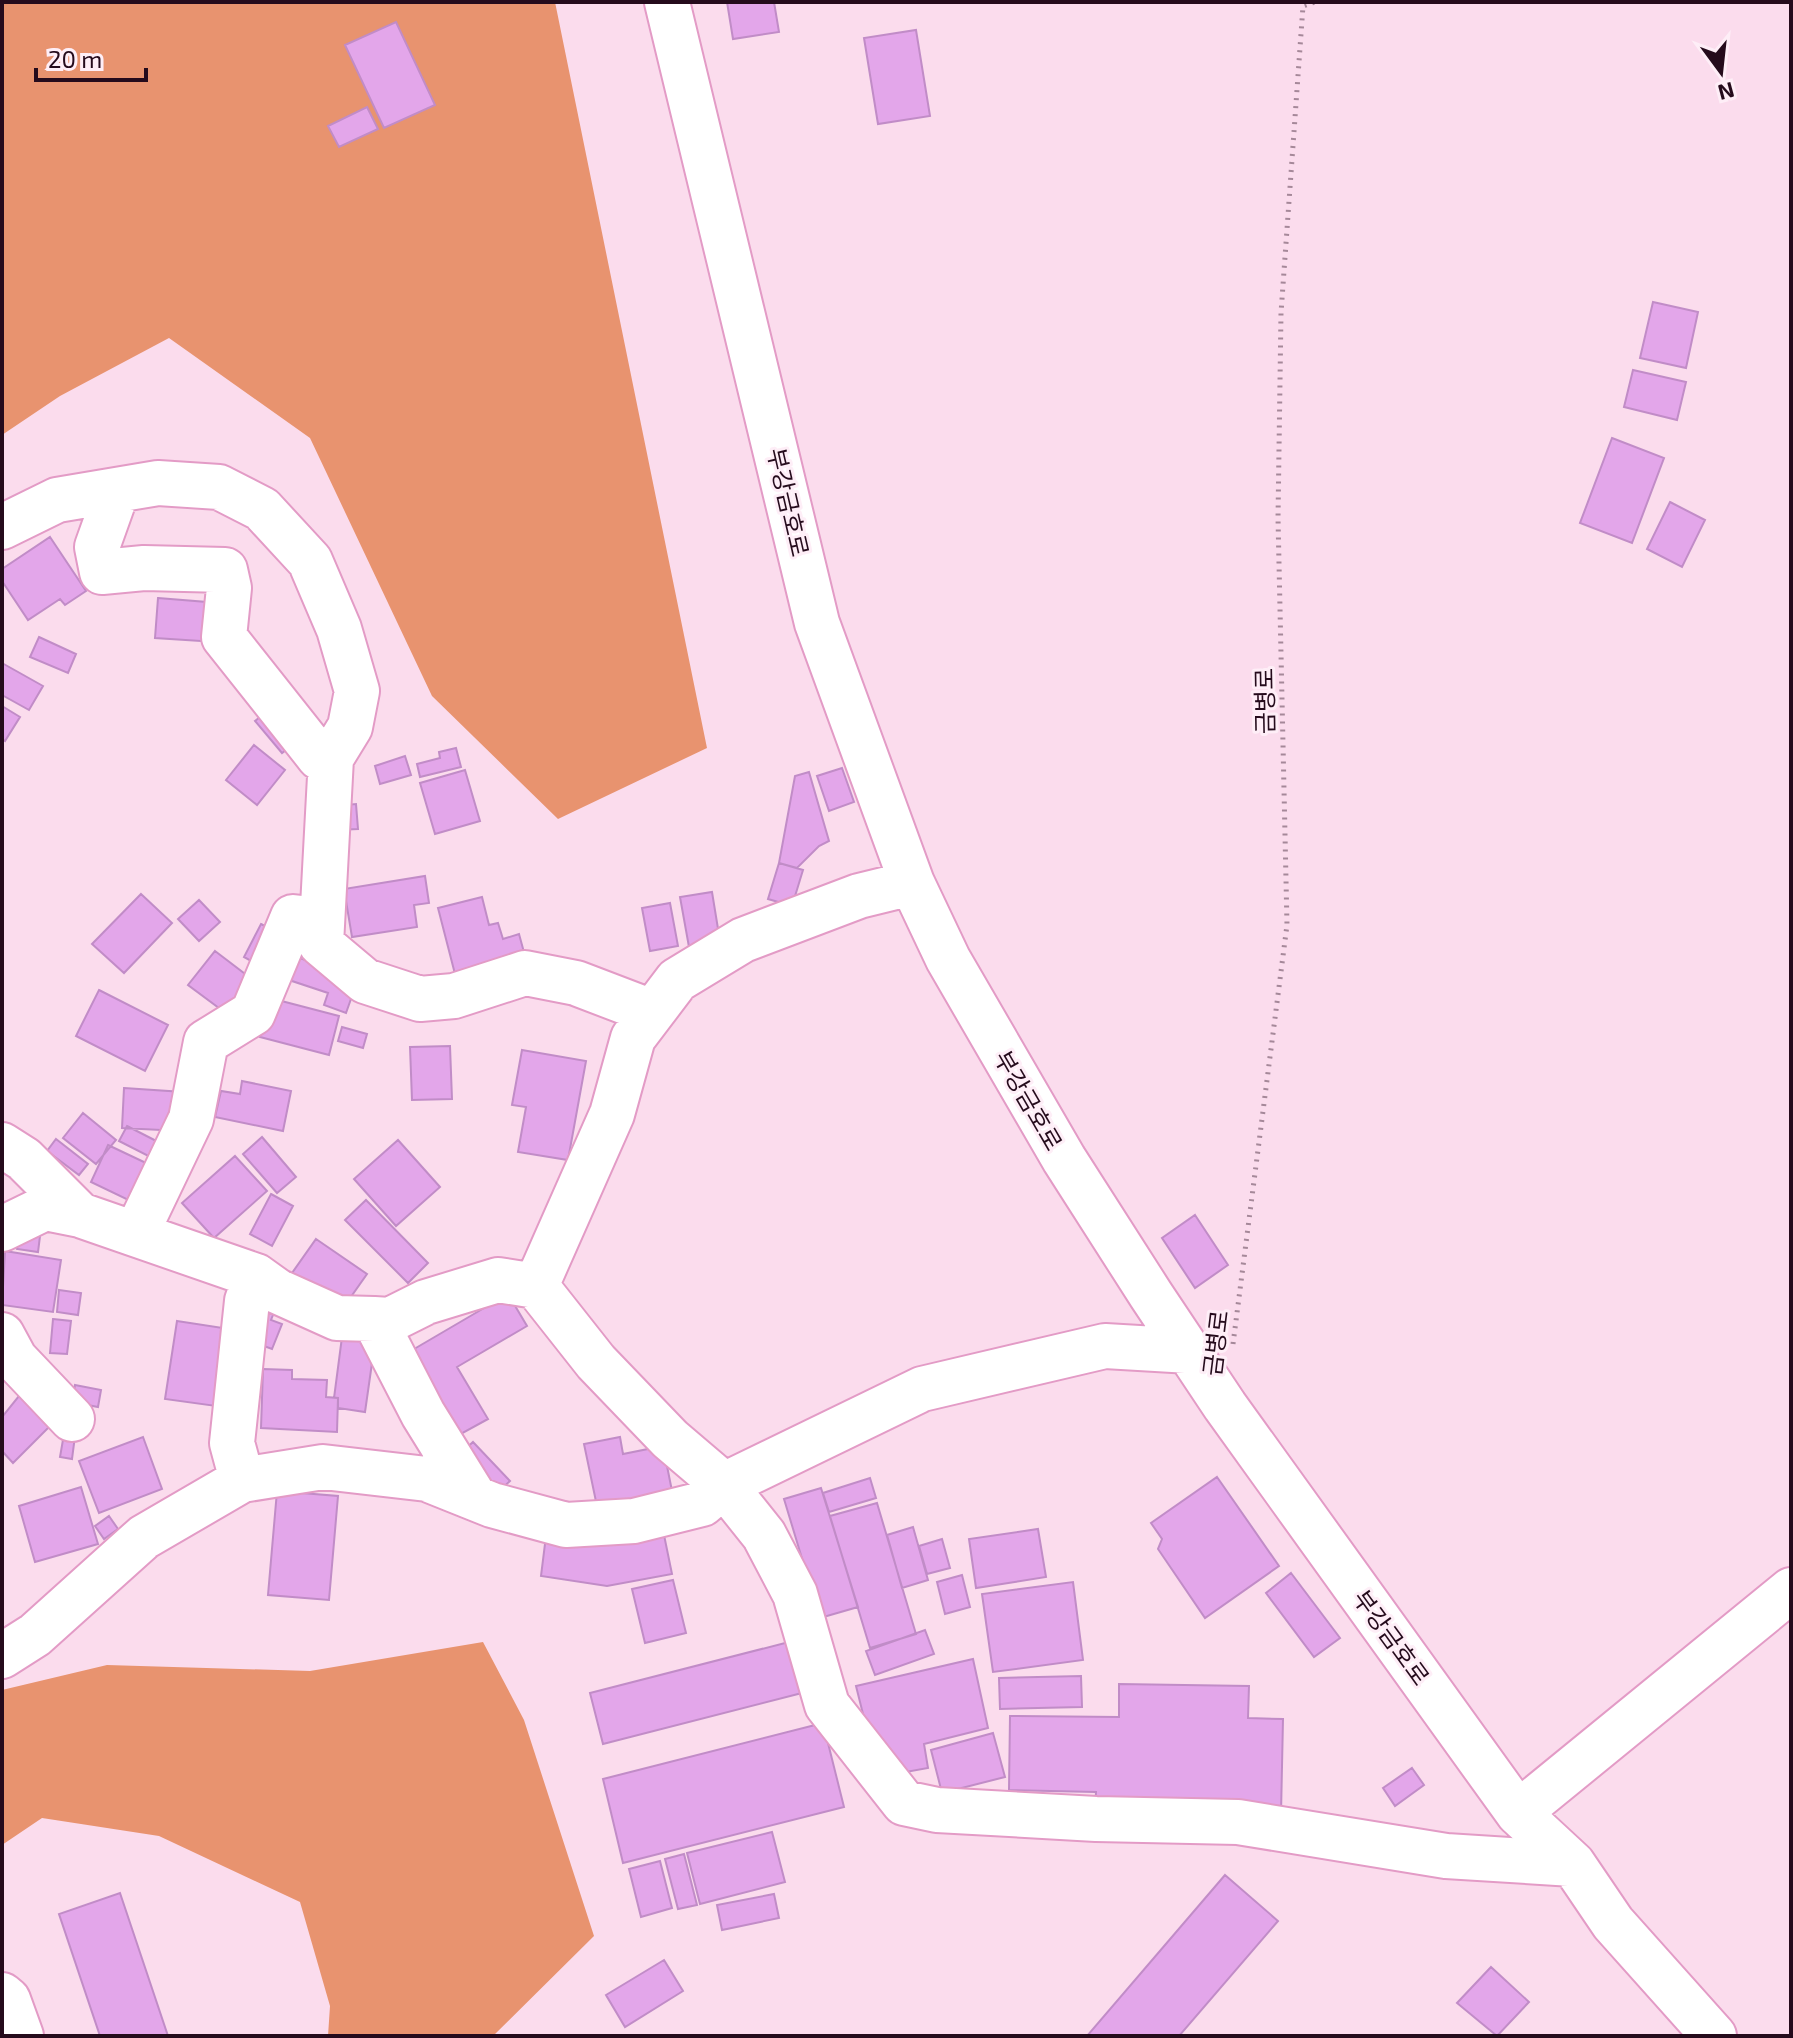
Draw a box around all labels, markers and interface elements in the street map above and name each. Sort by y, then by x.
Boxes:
scale bar [36,32,146,82]
north arrow [1681,32,1761,112]
text: 20 m [48,44,102,73]
text: N [1715,78,1737,107]
street label: 부강금호로 [762,445,816,559]
street label: 금병로 [1249,668,1279,734]
street label: 부강금호로 [989,1045,1069,1155]
street label: 금병로 [1197,1308,1233,1378]
street label: 부강금호로 [1348,1584,1436,1690]

